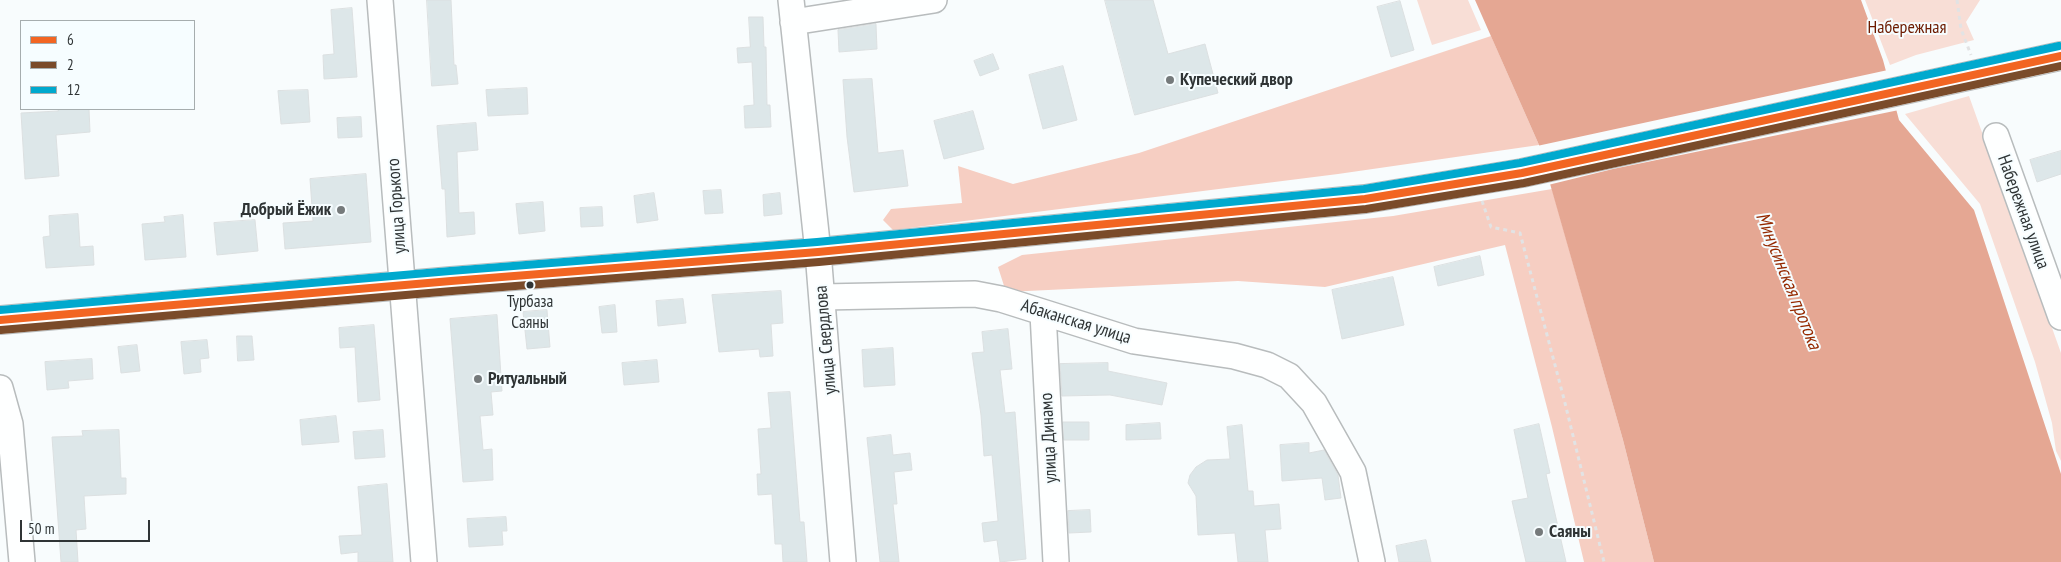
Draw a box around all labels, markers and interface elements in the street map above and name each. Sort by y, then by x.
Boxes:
park label: Набережная [1868,17,1946,39]
legend [20,20,195,110]
text: 6 [67,30,74,49]
text: 2 [67,55,74,74]
place label: Купеческий двор [1180,69,1293,91]
marker: Купеческий двор [1164,74,1176,86]
text: 12 [67,80,81,99]
street label: Набережная улица [1992,152,2054,272]
street label: улица Горького [383,158,411,254]
place label: Добрый Ёжик [241,199,331,221]
marker: Добрый Ёжик [335,204,347,216]
water label: Минусинская протока [1750,209,1826,353]
marker: Турбаза Саяны [525,280,535,290]
street label: улица Свердлова [810,285,842,395]
place label: Турбаза Саяны [507,292,553,332]
street label: Абаканская улица [1018,295,1134,349]
place label: Ритуальный [488,368,567,390]
marker: Ритуальный [472,373,484,385]
street label: улица Динамо [1036,392,1062,484]
scale bar [22,510,152,542]
text: 50 m [28,519,54,538]
place label: Саяны [1549,521,1591,543]
marker: Саяны [1533,526,1545,538]

